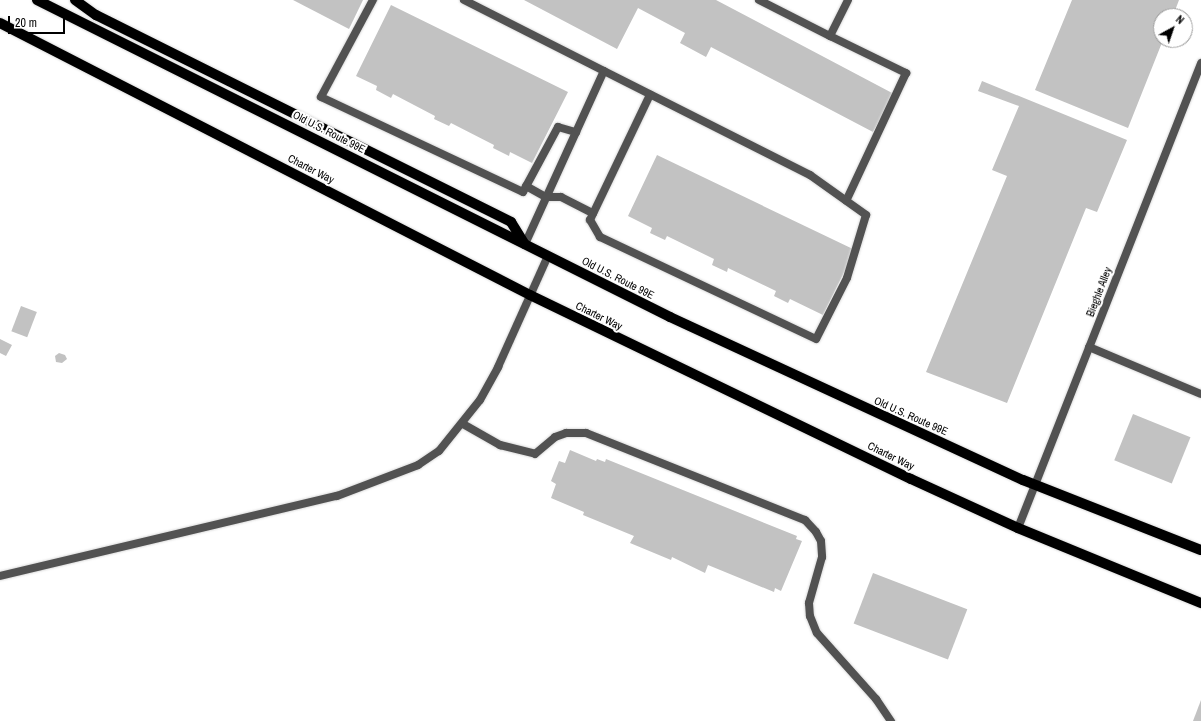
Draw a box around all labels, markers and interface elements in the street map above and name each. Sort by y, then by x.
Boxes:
scale bar [10,8,67,34]
north arrow [1153,8,1193,48]
text: N [1173,12,1187,27]
text: 20 m [15,15,37,31]
street label: Old U.S. Route 99E [291,108,367,156]
street label: Charter Way [286,152,336,186]
street label: Old U.S. Route 99E [580,254,656,302]
street label: Bieghle Alley [1083,265,1115,319]
street label: Charter Way [574,299,624,333]
street label: Old U.S. Route 99E [872,394,950,438]
street label: Charter Way [866,439,916,473]

